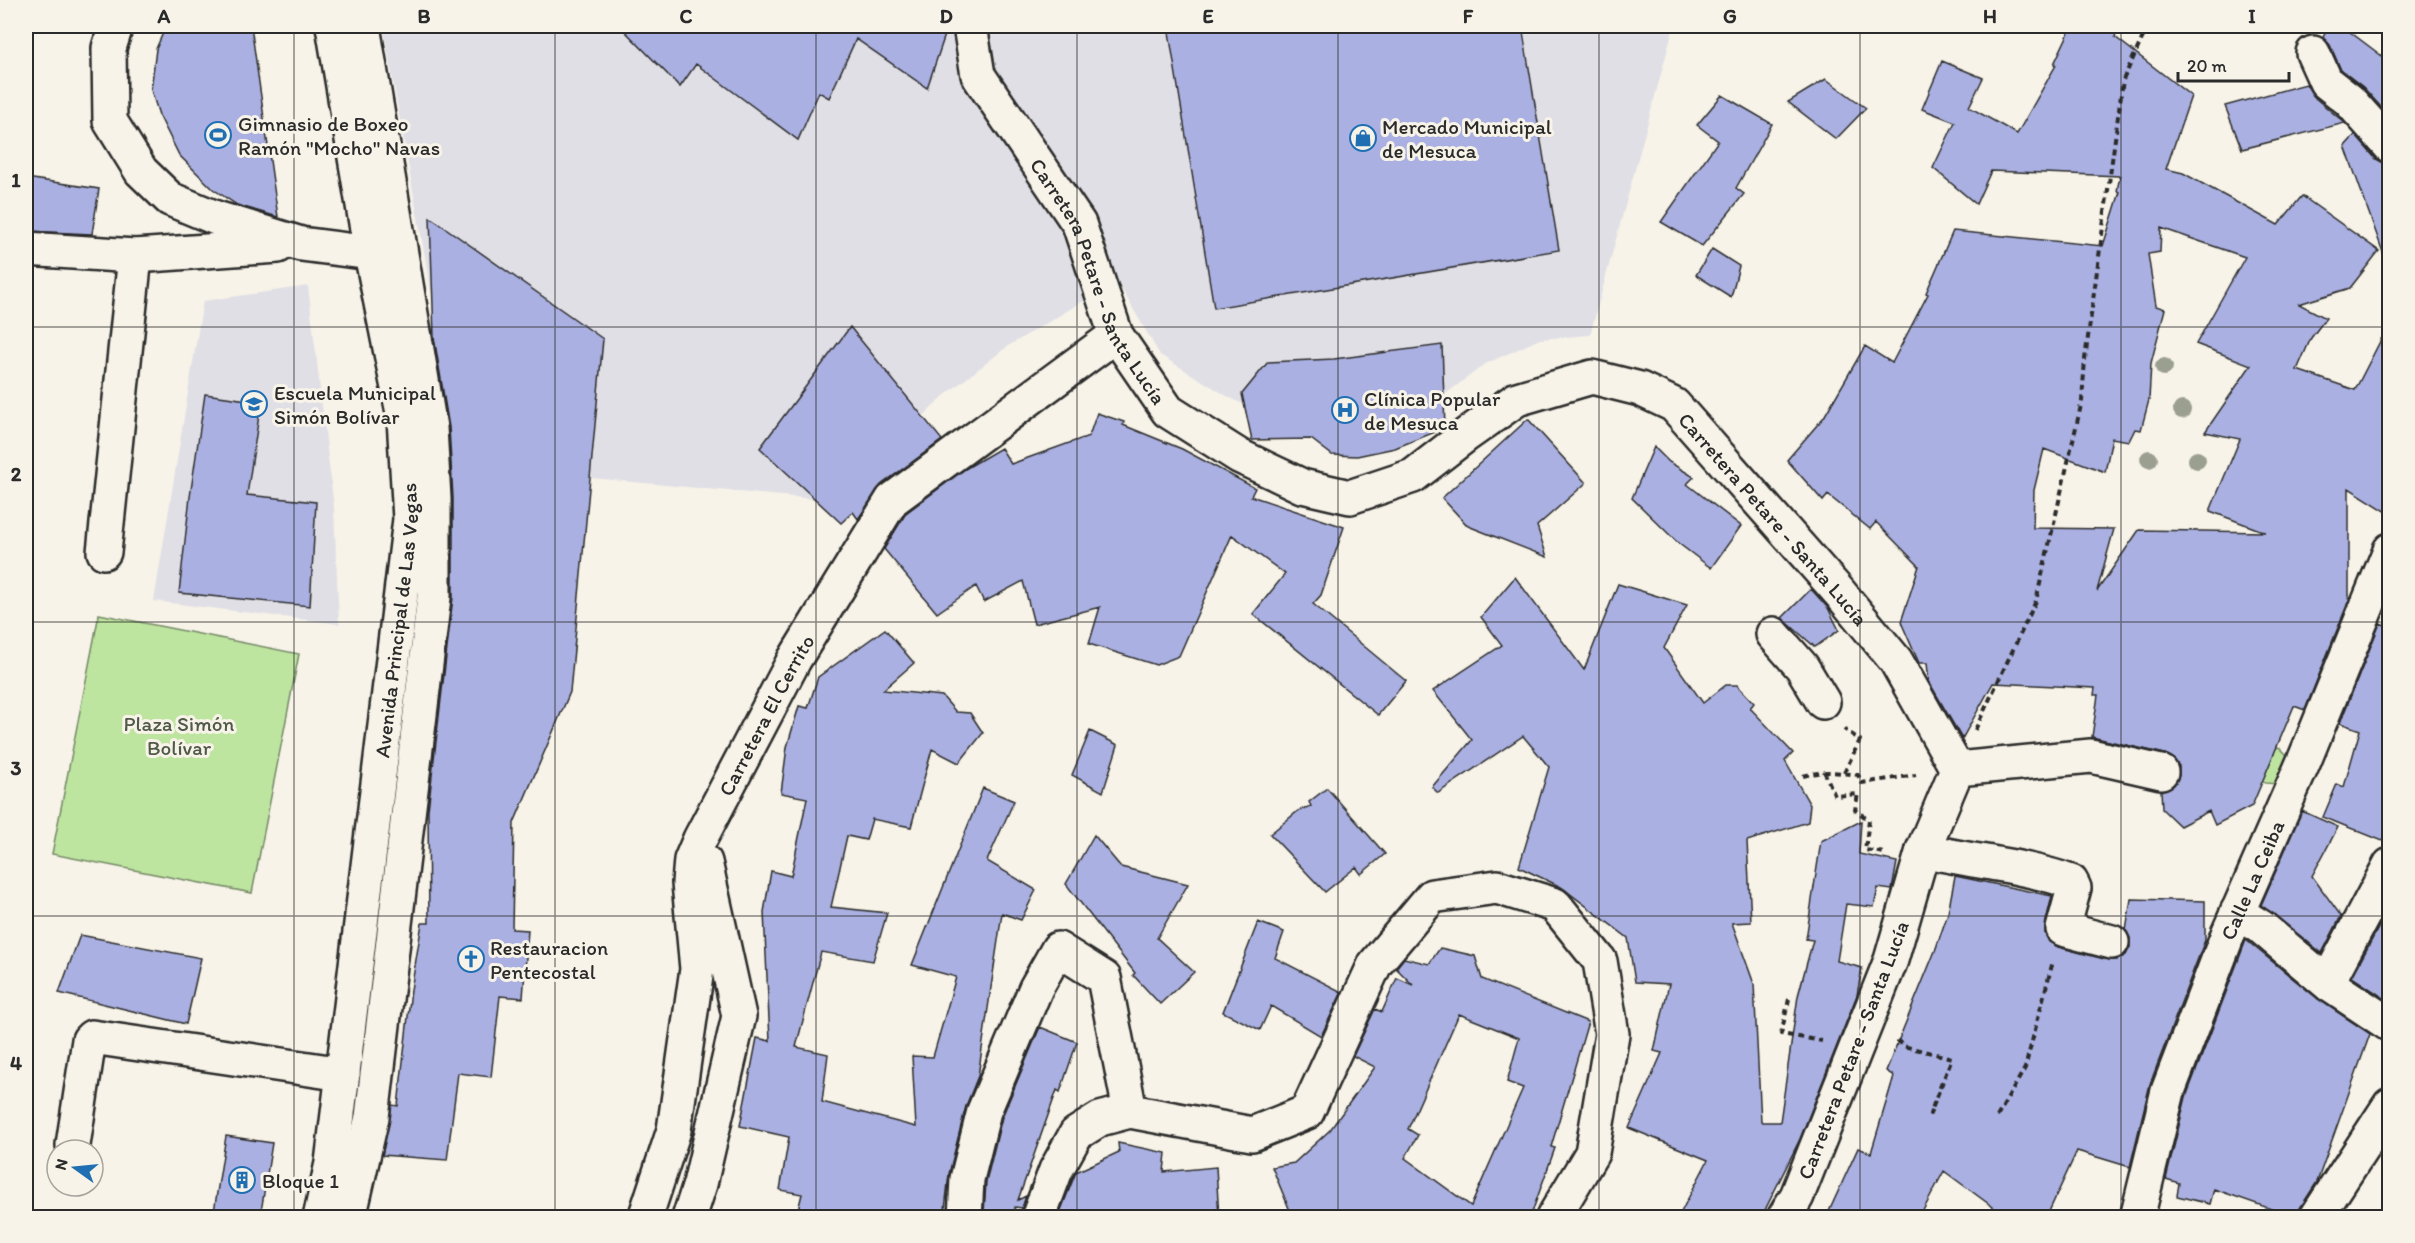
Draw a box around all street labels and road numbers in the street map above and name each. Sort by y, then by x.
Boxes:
street label: Carretera Petare - Santa Lucía [1025,153,1172,409]
street label: Carretera Petare - Santa Lucía [1674,407,1874,630]
street label: Avenida Principal de Las Vegas [369,482,423,759]
street label: Carretera El Cerrito [713,630,819,800]
street label: Calle La Ceiba [2215,816,2289,943]
street label: Carretera Petare - Santa Lucía [1792,917,1914,1183]

